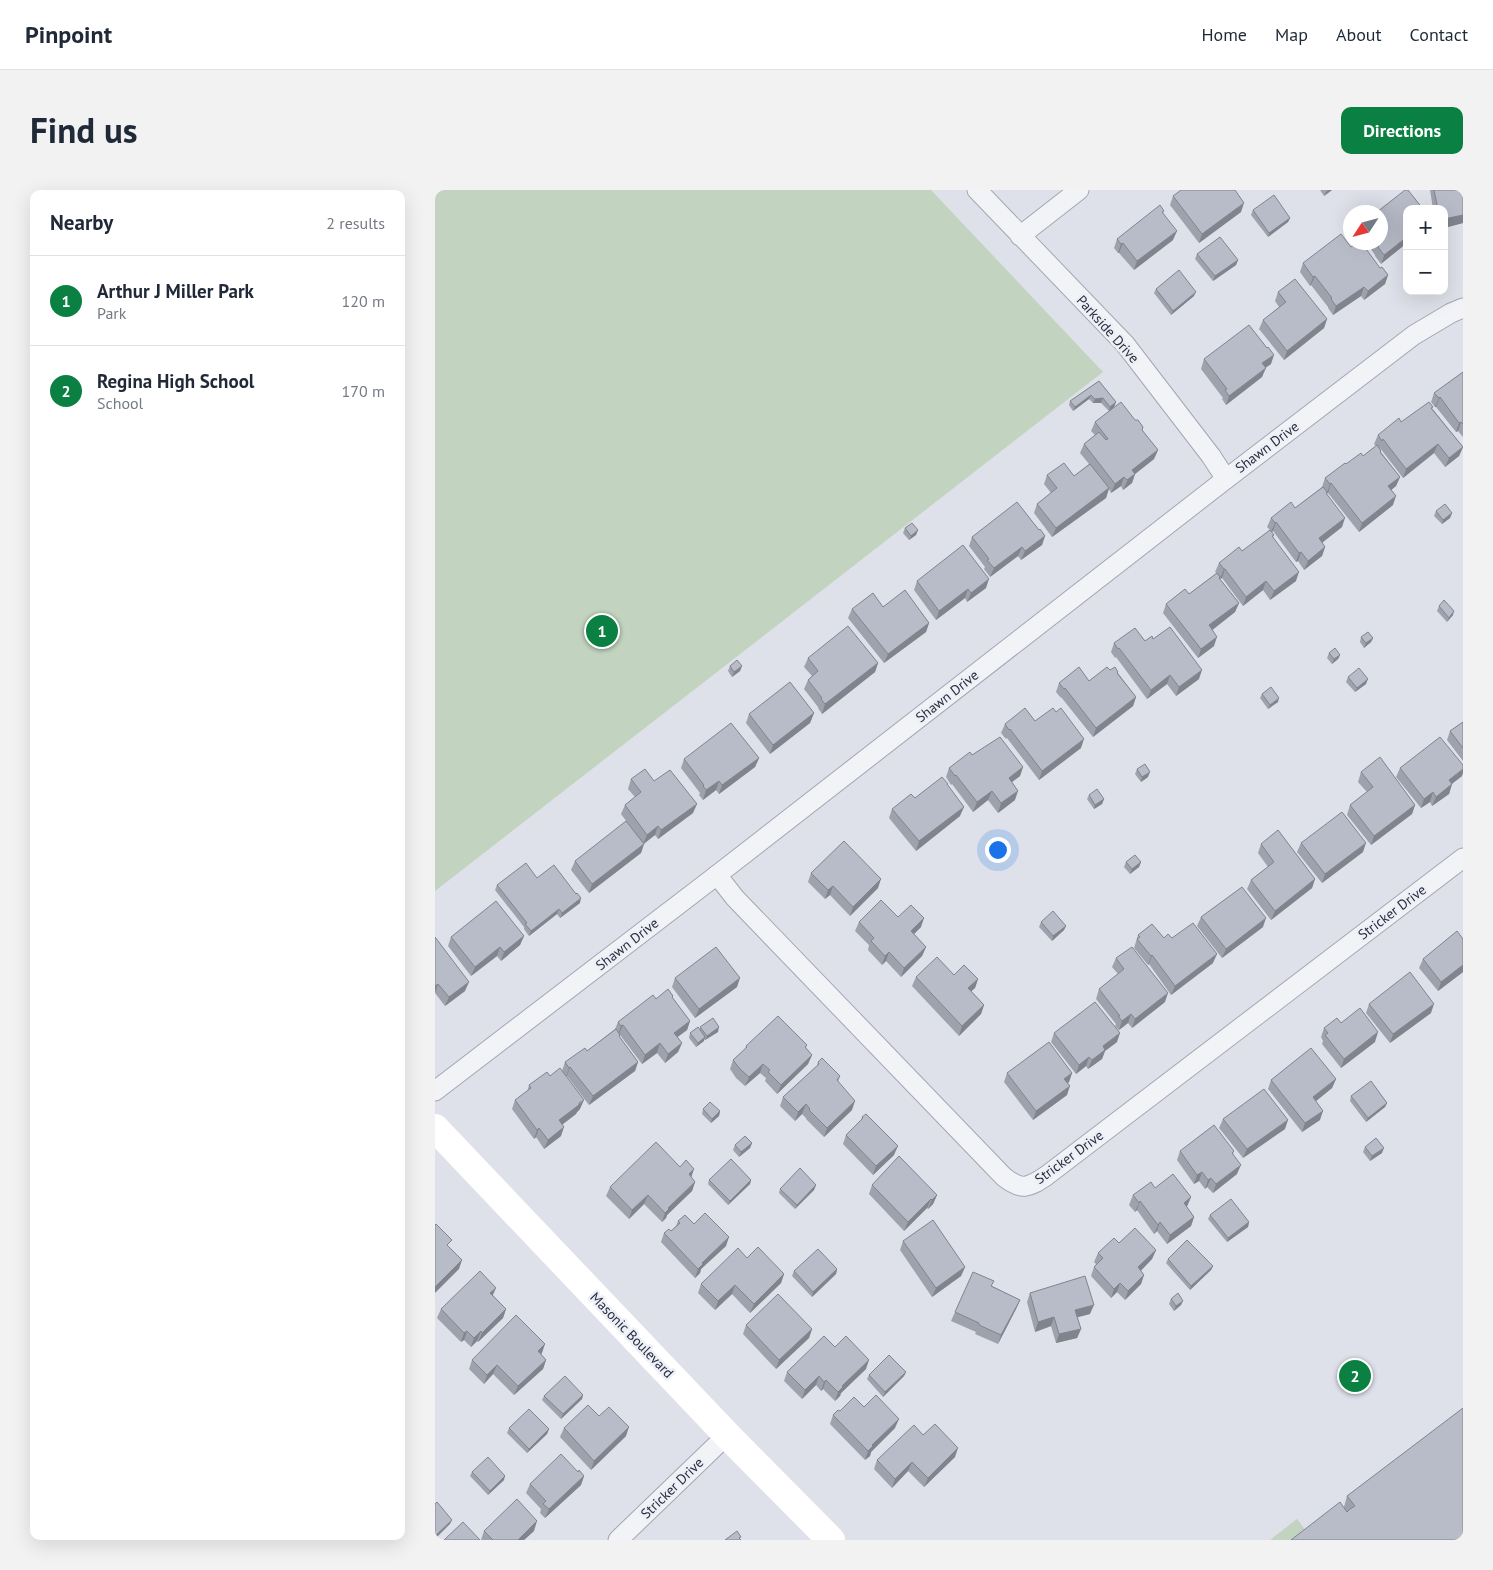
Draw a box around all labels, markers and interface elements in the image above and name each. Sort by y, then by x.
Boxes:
text: Pinpoint [25,19,112,50]
text: Home [1201,23,1247,46]
text: Map [1275,23,1308,46]
text: About [1336,23,1382,46]
text: Contact [1410,23,1468,46]
text: Find us [30,107,138,153]
button: Directions [1341,107,1463,154]
north arrow [1343,205,1388,250]
map controls [1403,205,1448,295]
button: + [1403,205,1448,250]
text: Nearby [50,209,113,236]
text: 2 results [326,213,385,233]
button: − [1403,250,1448,295]
text: Arthur J Miller Park [97,279,254,303]
text: 1 [61,291,71,311]
text: 120 m [342,291,385,311]
street label: Parkside Drive [1073,291,1143,367]
text: Park [97,303,126,323]
text: Regina High School [97,369,254,393]
text: 2 [61,381,71,401]
text: 170 m [342,381,385,401]
text: School [97,393,143,413]
street label: Shawn Drive [1232,417,1302,477]
pin: 1 [586,612,618,650]
street label: Shawn Drive [912,666,982,726]
your location [985,837,1011,863]
street label: Stricker Drive [1354,881,1430,943]
street label: Shawn Drive [592,914,662,974]
street label: Stricker Drive [1031,1126,1107,1188]
street label: Masonic Boulevard [586,1288,678,1382]
pin: 2 [1339,1357,1371,1395]
street label: Stricker Drive [637,1454,707,1522]

